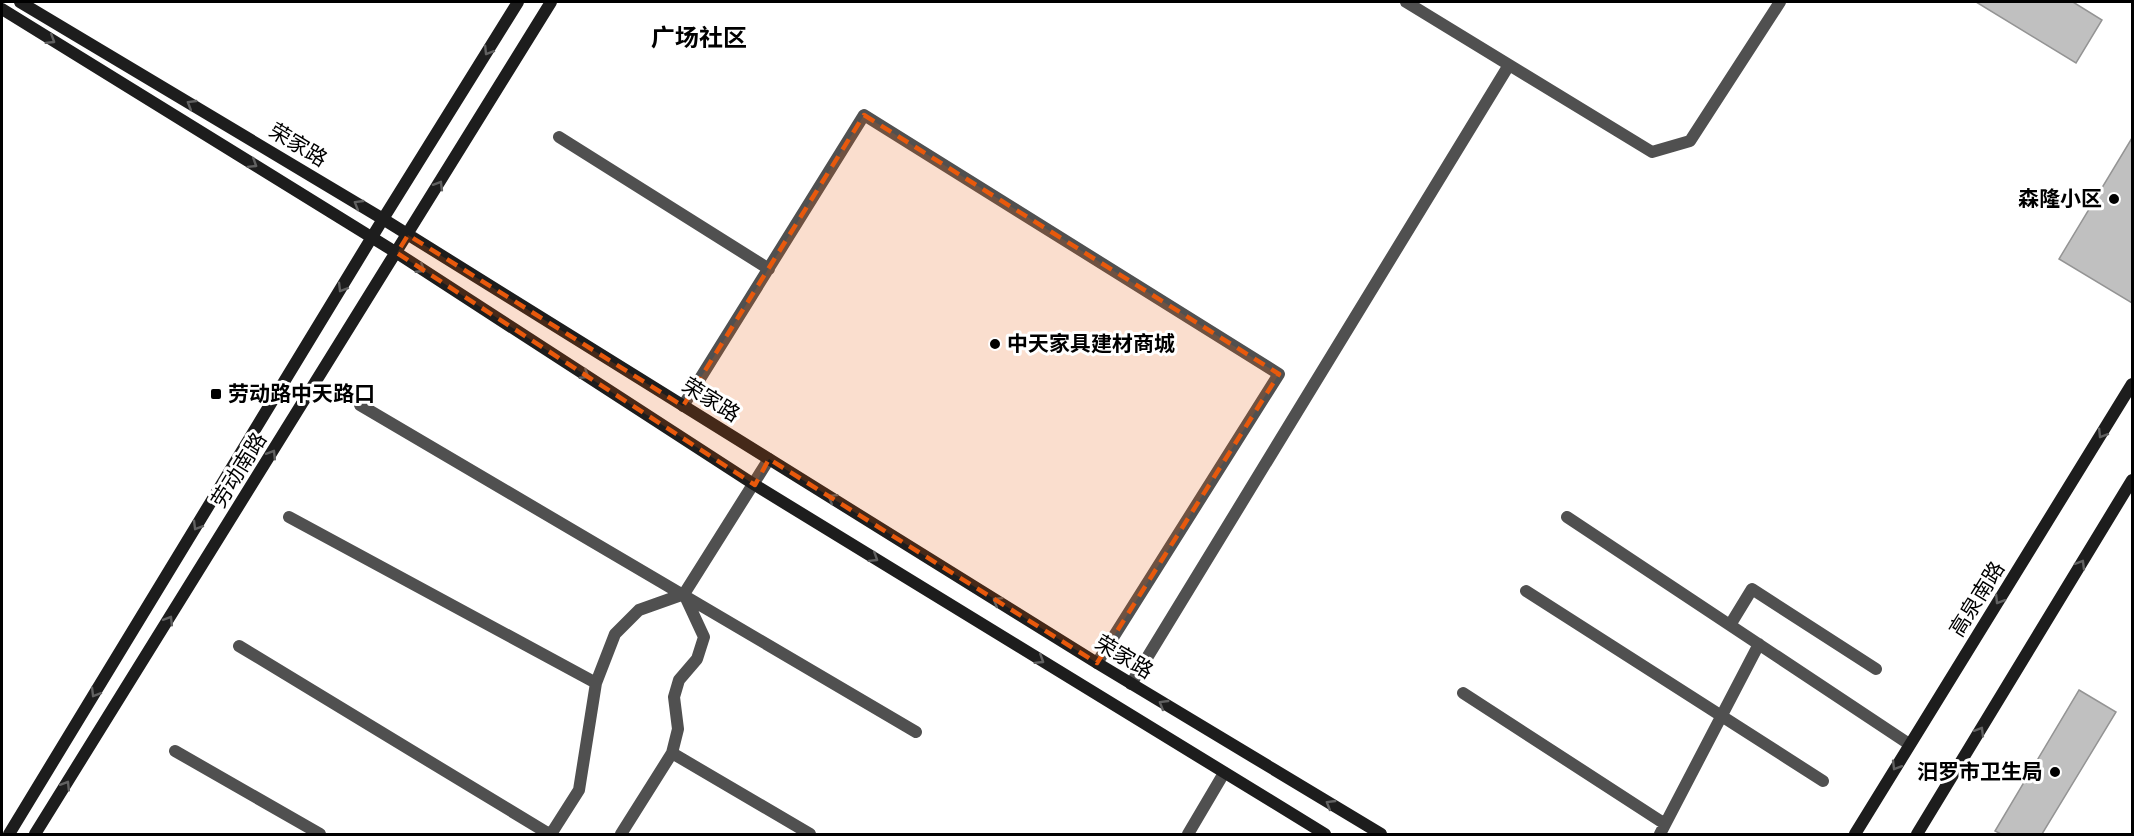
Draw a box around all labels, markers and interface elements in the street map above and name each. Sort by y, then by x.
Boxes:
district label: 广场社区 [651,23,747,52]
one-way arrow [44,33,55,44]
one-way arrow [483,45,495,55]
one-way arrow [187,100,197,111]
street label: 荣家路 [265,118,332,172]
one-way arrow [247,157,257,169]
one-way arrow [431,181,443,191]
place label: 森隆小区 [2018,186,2102,211]
marker: 森隆小区 [2107,192,2121,206]
one-way arrow [354,200,364,212]
one-way arrow [414,262,425,273]
one-way arrow [337,282,349,292]
place label: 中天家具建材商城 [1007,331,1175,356]
marker: 中天家具建材商城 [988,337,1002,351]
one-way arrow [578,368,589,379]
street label: 荣家路 [678,372,745,427]
place label: 劳动路中天路口 [228,381,375,406]
marker: 劳动路中天路口 [209,387,223,401]
street label: 劳动南路 [206,427,271,512]
one-way arrow [2097,428,2109,438]
one-way arrow [265,450,276,461]
one-way arrow [828,494,838,506]
one-way arrow [192,520,204,530]
one-way arrow [868,550,878,562]
street label: 高泉南路 [1944,556,2009,641]
one-way arrow [2074,560,2086,570]
one-way arrow [1994,594,2006,604]
one-way arrow [993,597,1003,609]
one-way arrow [162,615,173,626]
street label: 荣家路 [1091,630,1158,684]
one-way arrow [1034,652,1044,664]
one-way arrow [91,687,103,697]
one-way arrow [1159,699,1169,711]
one-way arrow [1973,727,1985,737]
place label: 汨罗市卫生局 [1917,759,2043,784]
one-way arrow [1892,760,1904,770]
marker: 汨罗市卫生局 [2048,765,2062,779]
one-way arrow [58,781,70,791]
one-way arrow [1326,800,1336,812]

